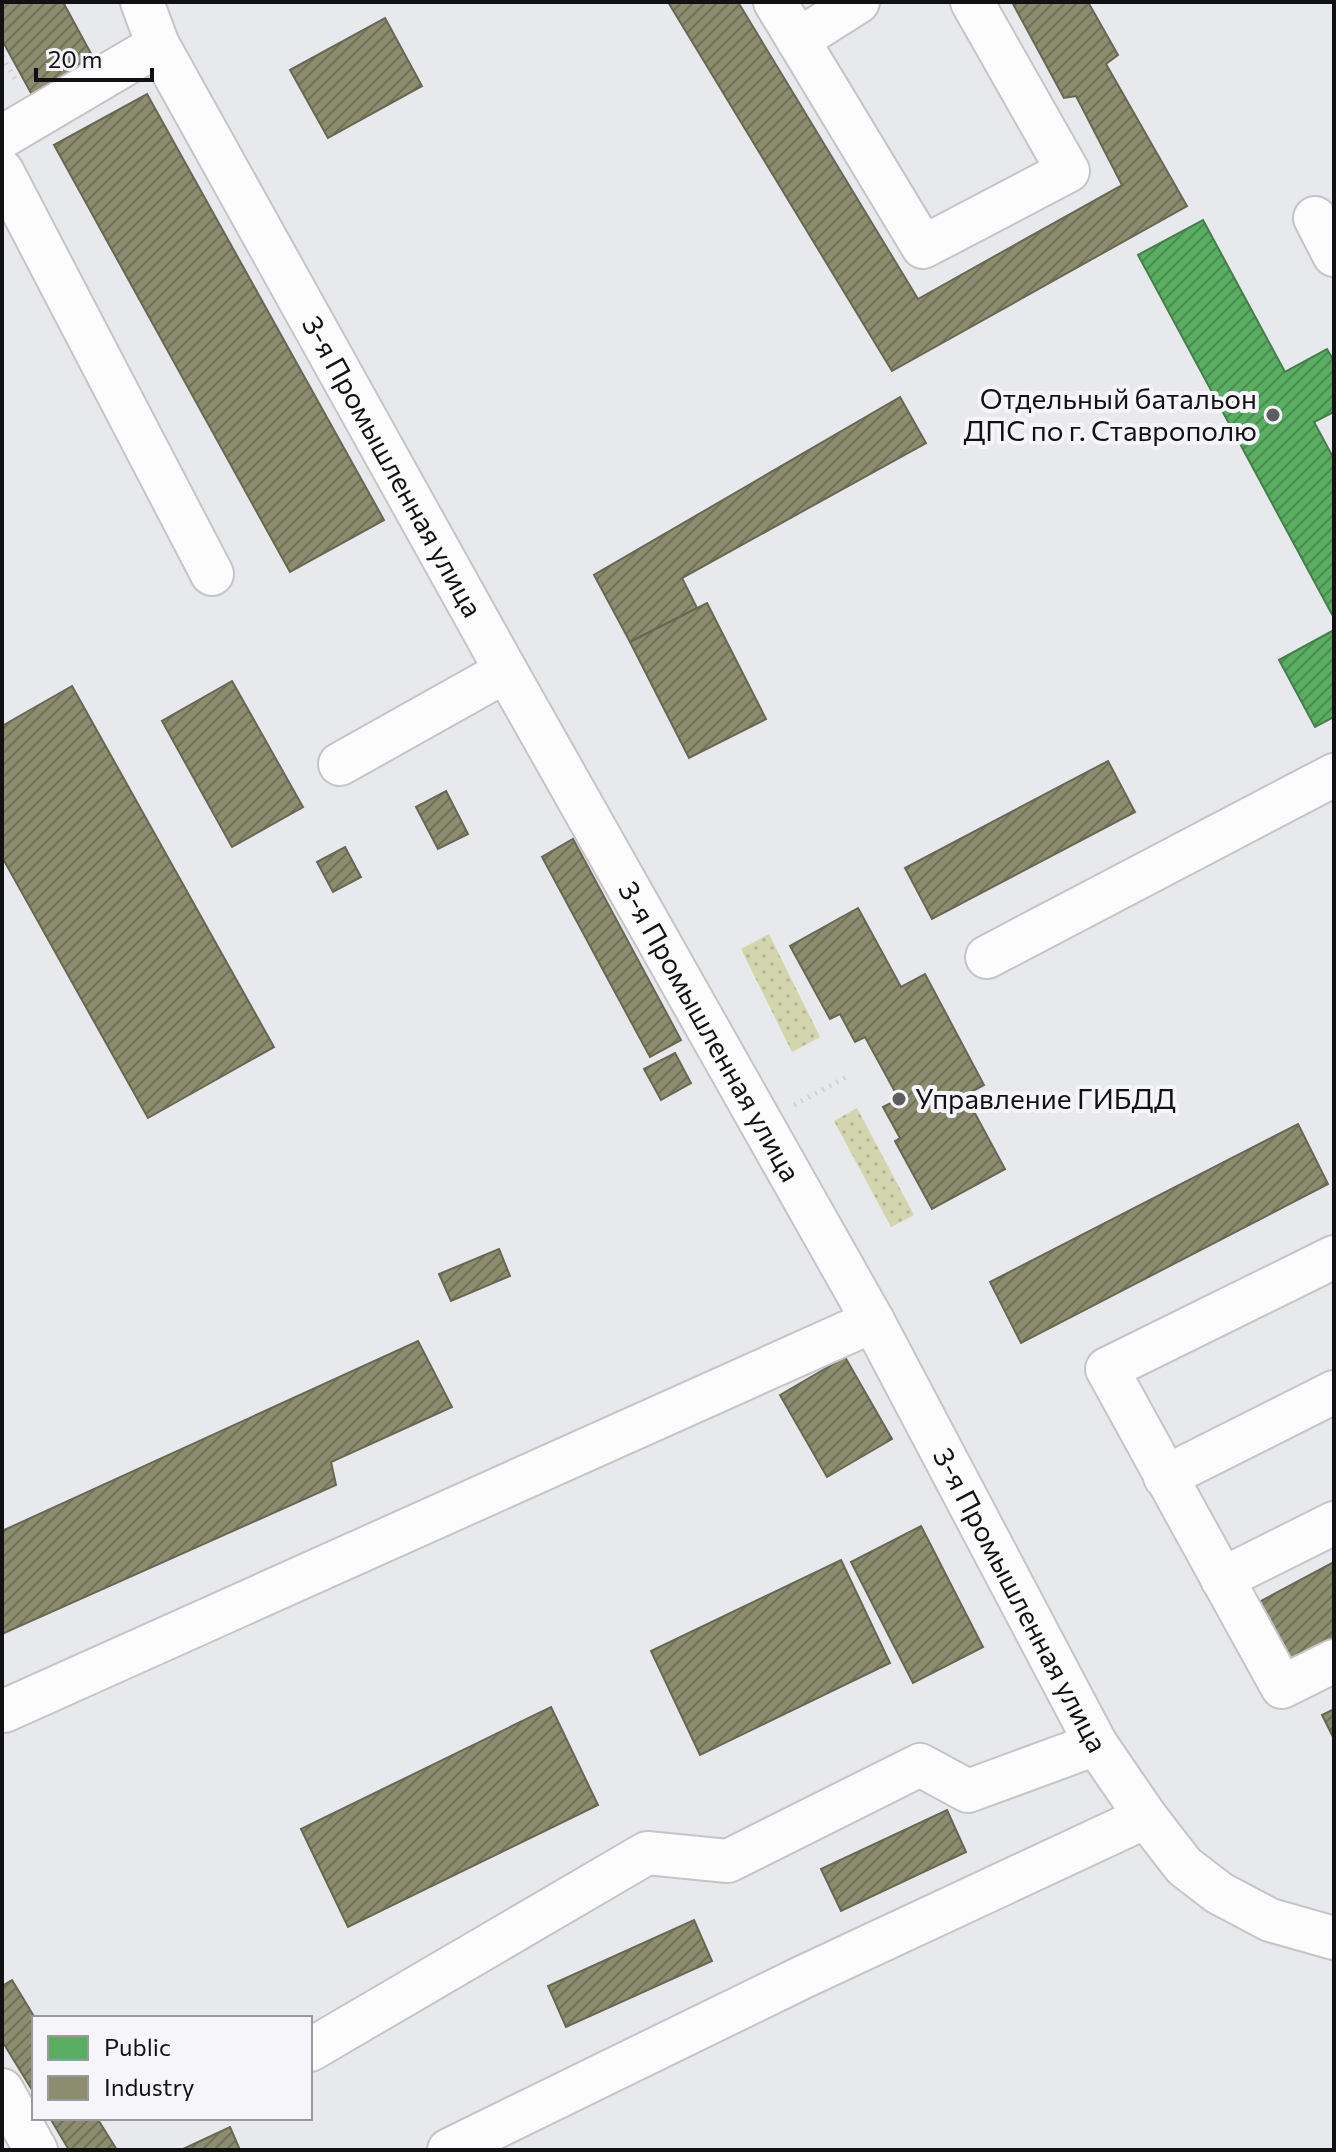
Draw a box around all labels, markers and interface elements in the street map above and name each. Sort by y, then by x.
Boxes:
scale bar [36,32,152,82]
text: 20 m [48,44,102,73]
street label: 3-я Промышленная улица [296,309,490,623]
place label: Отдельный батальон ДПС по г. Ставрополю [963,381,1257,447]
marker: Отдельный батальон ДПС по г. Ставрополю [1264,406,1282,424]
street label: 3-я Промышленная улица [612,875,809,1187]
place label: Управление ГИБДД [915,1081,1176,1115]
marker: Управление ГИБДД [890,1090,908,1108]
street label: 3-я Промышленная улица [927,1441,1115,1758]
legend [32,2016,312,2120]
text: Public [104,2032,171,2061]
text: Industry [104,2072,194,2101]

